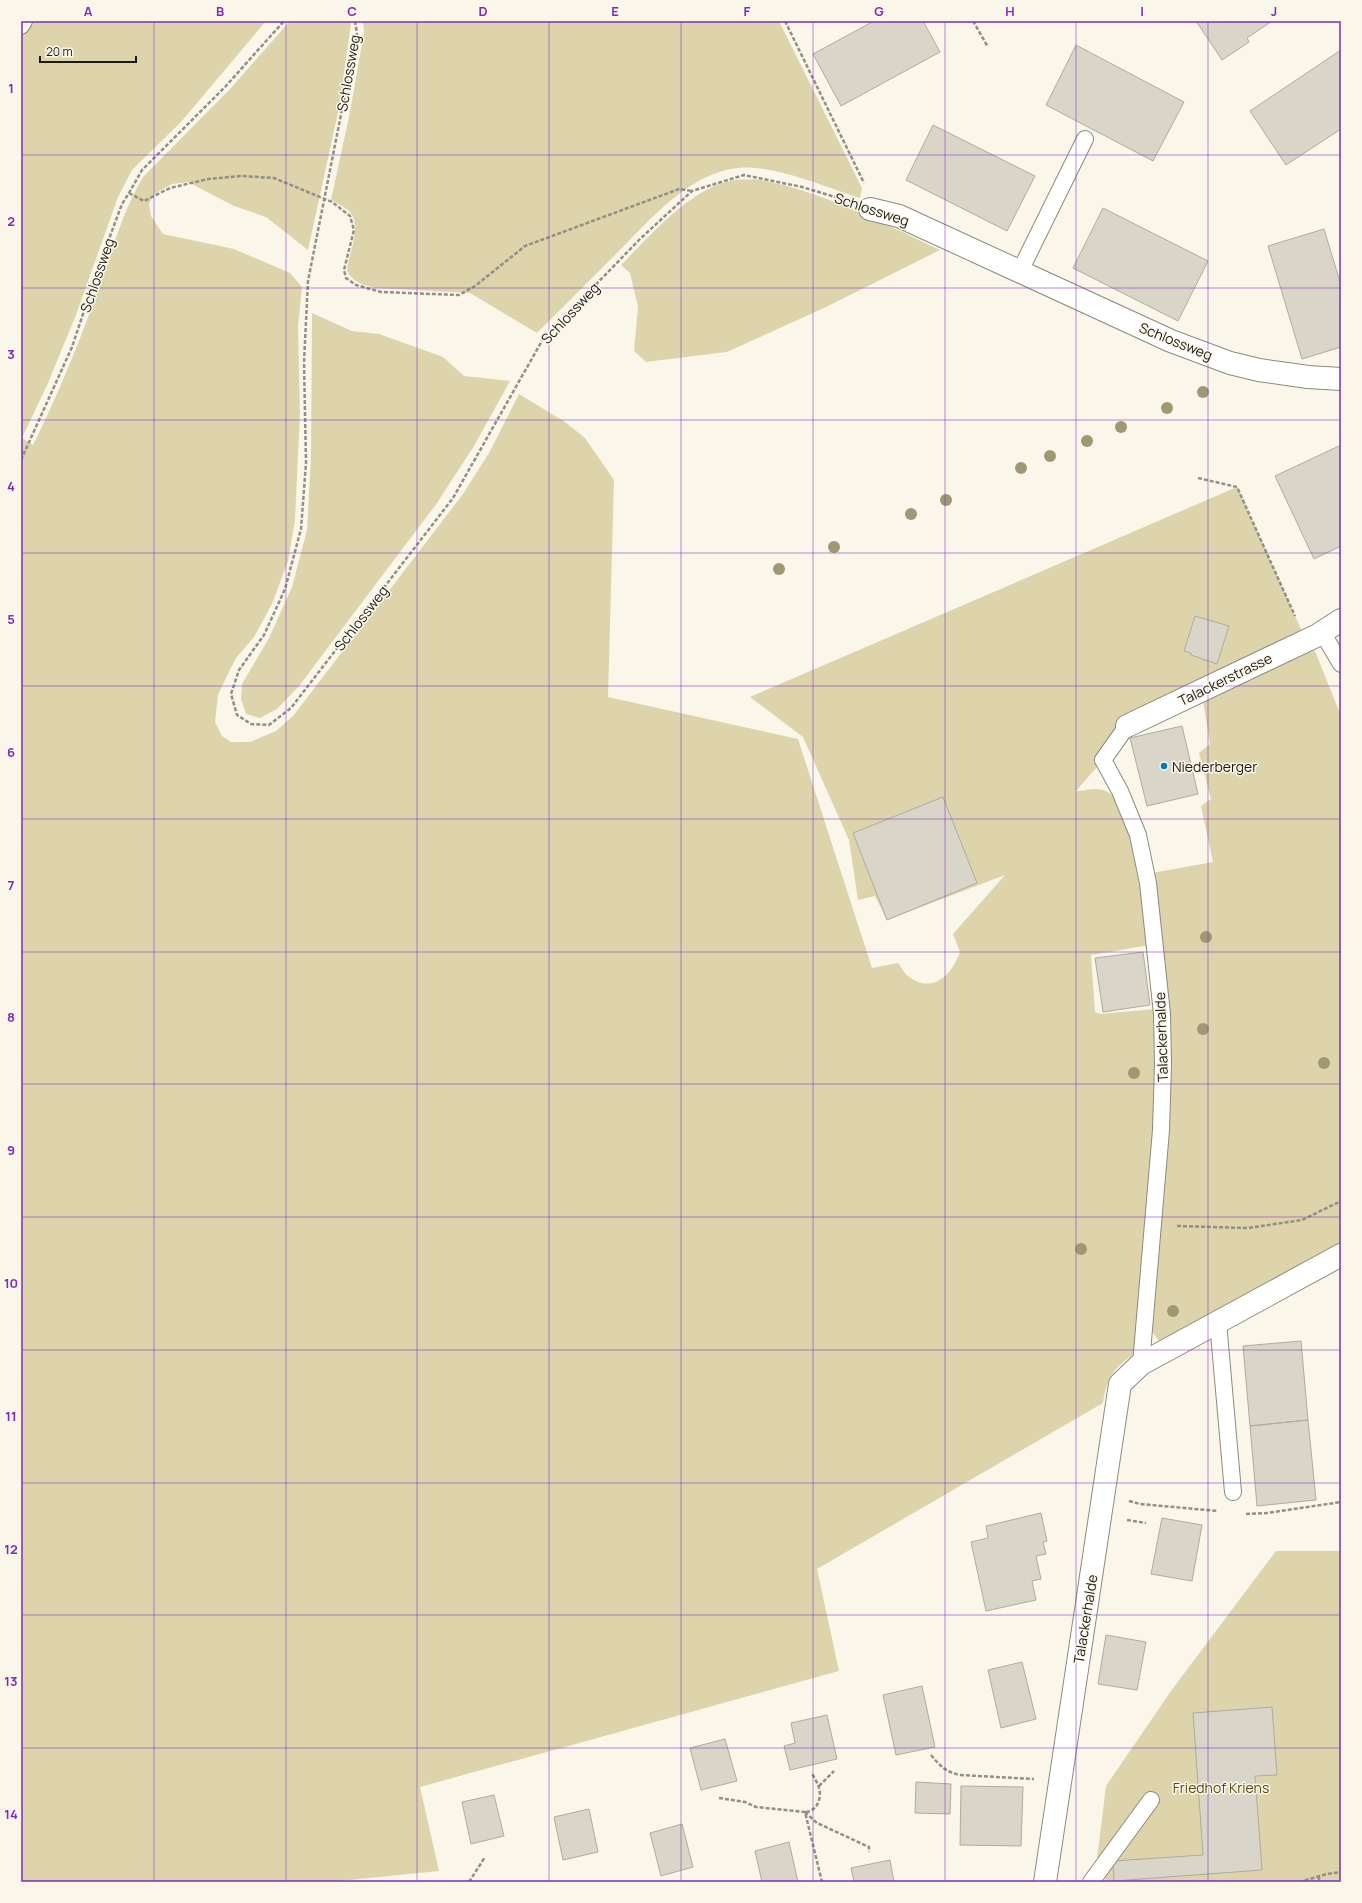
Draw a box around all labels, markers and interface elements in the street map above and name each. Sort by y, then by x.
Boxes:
text: A [84,2,93,20]
text: B [216,2,224,20]
text: C [347,2,357,20]
text: D [478,2,488,20]
text: E [611,2,619,20]
text: F [744,2,751,20]
text: G [874,2,884,20]
text: H [1005,2,1015,20]
text: I [1140,2,1144,20]
text: J [1271,2,1277,20]
street label: Schlossweg [332,33,364,113]
scale bar [40,38,136,64]
text: 20 m [46,43,73,60]
text: 1 [8,79,14,97]
street label: Schlossweg [832,188,912,230]
text: 2 [7,212,15,230]
street label: Schlossweg [75,235,119,315]
street label: Schlossweg [537,278,603,348]
street label: Schlossweg [1136,318,1216,364]
text: 3 [7,345,15,363]
text: 4 [7,477,15,495]
street label: Schlossweg [330,582,392,654]
text: 5 [7,610,15,628]
street label: Talackerstrasse [1175,648,1275,710]
text: 6 [7,743,15,761]
place label: Niederberger [1172,757,1257,776]
marker: Niederberger [1159,761,1169,771]
text: 7 [8,876,15,894]
street label: Talackerhalde [1150,992,1172,1082]
text: 8 [7,1008,15,1026]
text: 9 [7,1141,15,1159]
text: 10 [4,1274,18,1292]
text: 11 [5,1407,17,1425]
text: 12 [4,1540,18,1558]
street label: Talackerhalde [1069,1573,1101,1665]
text: 13 [4,1672,18,1690]
park label: Friedhof Kriens [1173,1778,1269,1797]
text: 14 [4,1805,18,1823]

